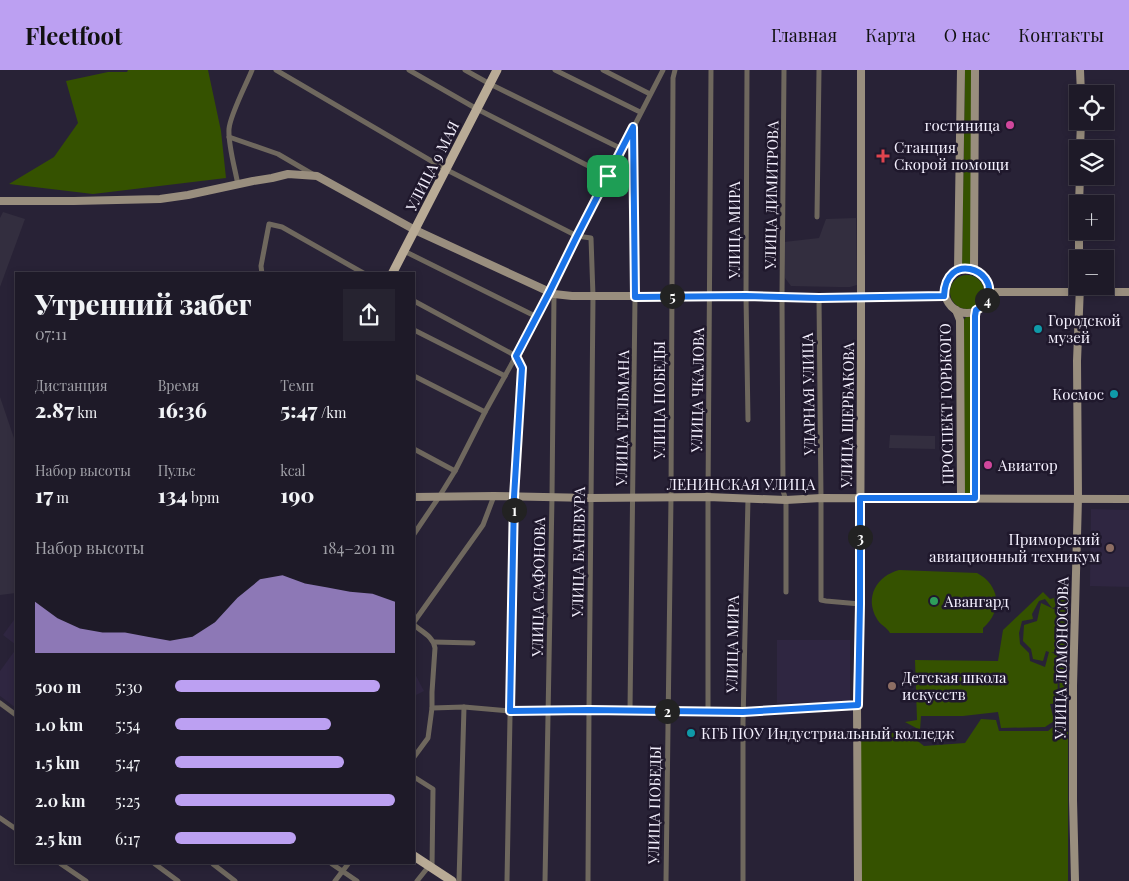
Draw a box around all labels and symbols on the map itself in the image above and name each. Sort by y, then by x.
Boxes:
place label: гостиница [925,115,1001,135]
street label: УЛИЦА 9 МАЯ [400,117,463,216]
marker: гостиница [1004,119,1016,131]
street label: УЛИЦА ДИМИТРОВА [760,120,782,271]
place label: Станция Скорой помощи [894,137,1009,174]
marker: Станция Скорой помощи [876,149,890,163]
pin [587,155,629,197]
street label: УЛИЦА МИРА [724,181,744,280]
pin: 5 [660,284,684,308]
pin: 4 [974,288,1000,312]
place label: Городской музей [1048,310,1121,347]
street label: ПРОСПЕКТ ГОРЬКОГО [935,323,957,485]
marker: Городской музей [1032,323,1044,335]
street label: УЛИЦА ЧКАЛОВА [686,327,708,454]
street label: УДАРНАЯ УЛИЦА [797,332,819,457]
street label: УЛИЦА ПОБЕДЫ [649,341,669,460]
street label: УЛИЦА ЩЕРБАКОВА [836,341,858,489]
street label: УЛИЦА ТЕЛЬМАНА [611,349,633,487]
place label: Космос [1052,384,1104,404]
marker: Космос [1108,388,1120,400]
place label: Авиатор [997,455,1058,475]
marker: Авиатор [982,459,994,471]
street label: ЛЕНИНСКАЯ УЛИЦА [666,474,816,494]
street label: УЛИЦА БАНЕВУРА [567,486,589,618]
pin: 1 [502,498,526,522]
street label: УЛИЦА САФОНОВА [527,517,549,658]
pin: 3 [848,524,872,550]
place label: Приморский авиационный техникум [929,529,1100,566]
marker: Приморский авиационный техникум [1104,542,1116,554]
street label: УЛИЦА ЛОМОНОСОВА [1050,576,1072,741]
place label: Авангард [943,591,1009,611]
street label: УЛИЦА МИРА [721,594,743,694]
marker: Авангард [928,595,940,607]
place label: Детская школа искусств [902,667,1007,704]
marker: Детская школа искусств [886,680,898,692]
pin: 2 [654,698,680,724]
place label: КГБ ПОУ Индустриальный колледж [701,723,955,743]
marker: КГБ ПОУ Индустриальный колледж [685,727,697,739]
street label: УЛИЦА ПОБЕДЫ [643,746,665,865]

